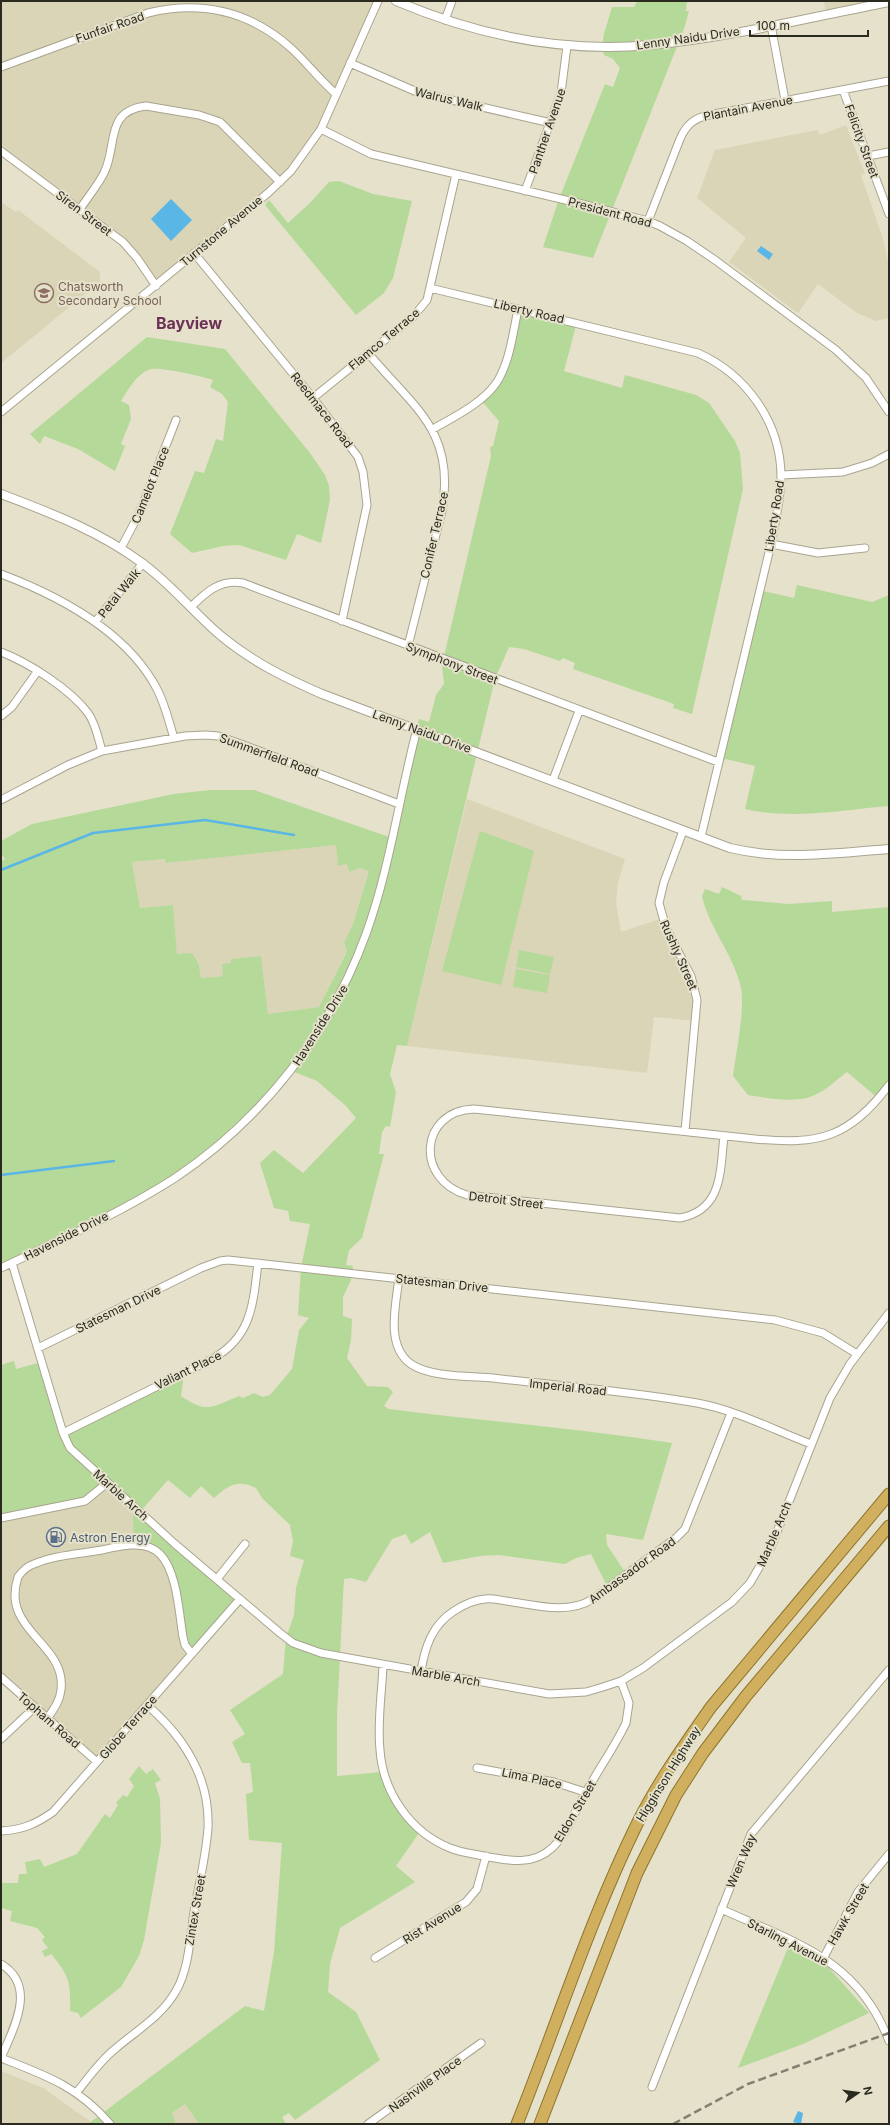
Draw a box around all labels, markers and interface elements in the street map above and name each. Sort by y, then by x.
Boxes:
street label: Funfair Road [74,8,146,46]
scale bar [750,12,868,38]
text: 100 m [756,18,790,33]
street label: Lenny Naidu Drive [635,23,741,53]
street label: Walrus Walk [413,84,485,114]
street label: Panther Avenue [525,86,569,176]
street label: Plantain Avenue [702,92,794,124]
street label: Felicity Street [842,102,882,180]
street label: Siren Street [53,187,115,239]
street label: Turnstone Avenue [177,192,265,270]
street label: President Road [567,194,653,230]
place label: Chatsworth Secondary School [58,279,162,308]
school or university icon: Chatsworth Secondary School [33,282,55,304]
street label: Liberty Road [492,296,566,326]
street label: Flamco Terrace [345,305,423,373]
district label: Bayview [156,313,222,333]
street label: Reedmace Road [288,369,356,451]
street label: Camelot Place [128,444,172,526]
street label: Liberty Road [761,479,787,553]
street label: Conifer Terrace [417,490,451,580]
street label: Petal Walk [95,565,144,621]
street label: Symphony Street [404,639,500,687]
street label: Lenny Naidu Drive [370,706,474,756]
street label: Summerfield Road [217,730,321,780]
street label: Rushly Street [657,918,701,992]
street label: Havenside Drive [289,982,351,1068]
street label: Detroit Street [468,1188,544,1212]
street label: Havenside Drive [21,1208,111,1264]
street label: Statesman Drive [395,1271,489,1295]
street label: Statesman Drive [73,1282,163,1336]
street label: Valiant Place [152,1347,224,1393]
street label: Imperial Road [529,1375,607,1399]
street label: Marble Arch [90,1466,152,1524]
street label: Marble Arch [754,1499,794,1569]
fuel station icon: Astron Energy [45,1526,67,1548]
place label: Astron Energy [70,1530,150,1545]
street label: Ambassador Road [586,1533,678,1607]
street label: Marble Arch [410,1663,482,1689]
street label: Topham Road [15,1689,83,1751]
street label: Globe Terrace [96,1692,160,1762]
street label: Higginson Highway [633,1723,704,1825]
street label: Lima Place [500,1764,564,1792]
street label: Eldon Street [551,1778,599,1844]
street label: Wren Way [723,1831,759,1891]
street label: Zintex Street [181,1873,209,1947]
street label: Hawk Street [824,1880,872,1948]
street label: Rist Avenue [400,1899,464,1947]
street label: Starling Avenue [745,1915,831,1969]
street label: Nashville Place [386,2053,464,2115]
north arrow [838,2073,878,2113]
text: N [860,2085,876,2096]

